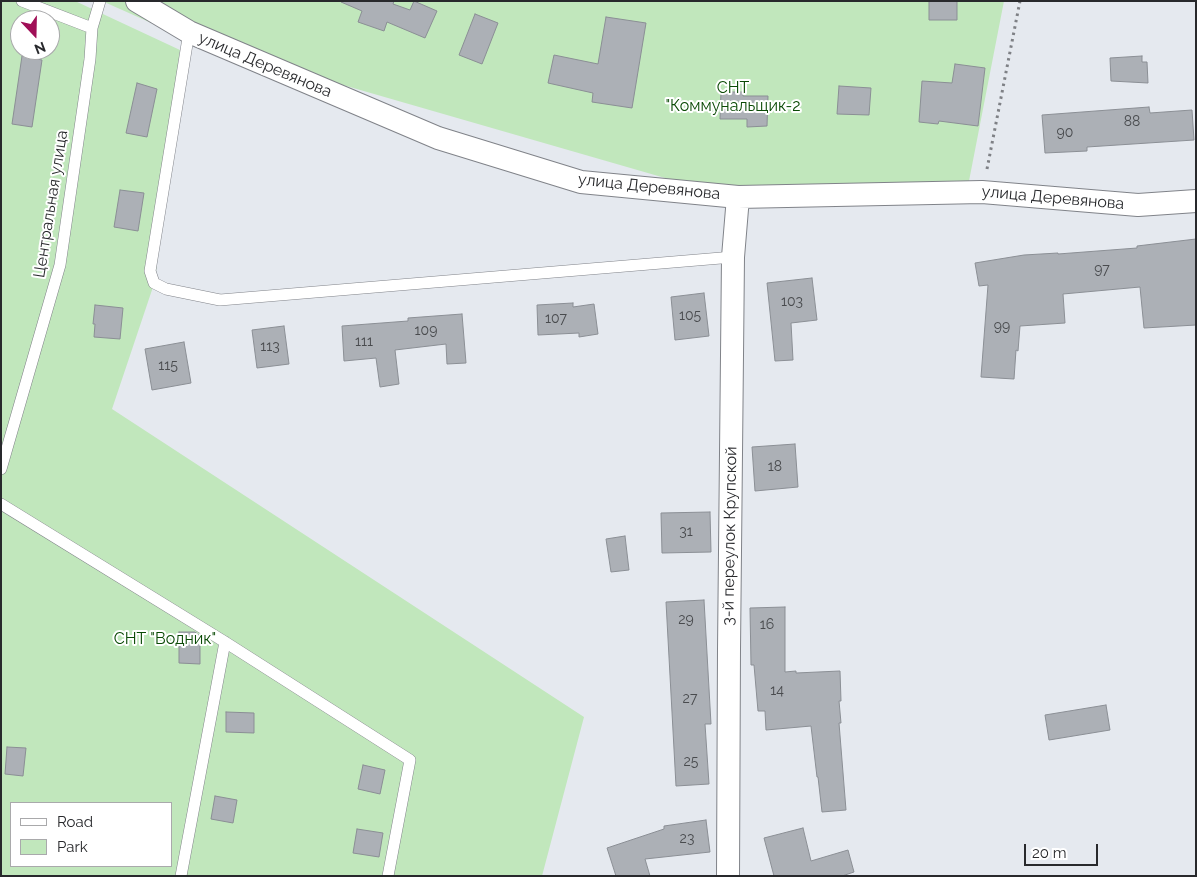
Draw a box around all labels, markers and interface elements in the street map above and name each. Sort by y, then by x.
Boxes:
north arrow [10,10,60,60]
street label: улица Деревянова [195,28,335,102]
text: N [32,39,48,57]
park label: СНТ "Коммунальщик-2 [665,78,801,116]
house number: 88 [1124,114,1140,130]
house number: 90 [1057,125,1073,141]
street label: Центральная улица [30,129,72,279]
street label: улица Деревянова [577,170,721,204]
street label: улица Деревянова [981,182,1125,214]
house number: 97 [1094,262,1110,278]
house number: 103 [781,294,803,310]
house number: 105 [679,308,701,324]
house number: 107 [545,311,567,327]
house number: 99 [994,319,1010,335]
house number: 109 [415,323,437,339]
house number: 111 [355,334,373,350]
house number: 113 [260,339,280,355]
house number: 115 [158,358,178,374]
street label: 3-й переулок Крупской [719,446,741,626]
house number: 18 [768,459,782,475]
house number: 31 [679,524,693,540]
house number: 29 [678,612,694,628]
house number: 16 [760,617,774,633]
park label: СНТ "Водник" [114,629,216,649]
house number: 14 [770,683,784,699]
house number: 27 [683,691,697,707]
house number: 25 [684,754,698,770]
legend [10,802,172,867]
text: Road [57,813,93,831]
house number: 23 [680,831,694,847]
scale bar [1027,834,1101,866]
text: Park [57,838,88,856]
text: 20 m [1032,844,1067,862]

